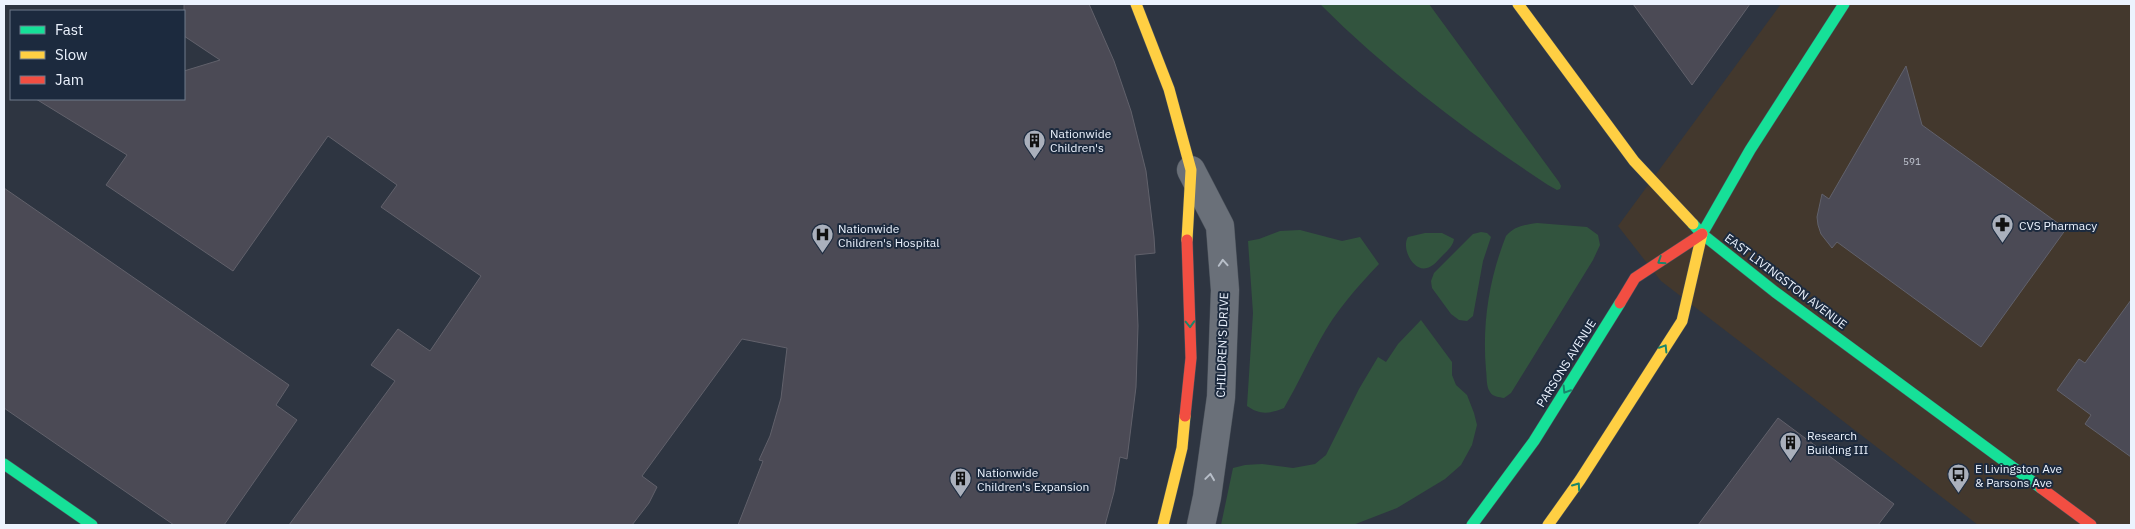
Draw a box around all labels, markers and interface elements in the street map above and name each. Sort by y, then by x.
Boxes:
legend [10,10,185,100]
text: Fast [55,20,83,39]
text: Slow [55,45,88,64]
text: Jam [55,70,84,89]
place label: Nationwide Children's [1050,126,1112,155]
building icon: Nationwide Children's [1022,128,1046,159]
house number: 591 [1903,155,1921,168]
pharmacy icon: CVS Pharmacy [1991,213,2015,244]
place label: CVS Pharmacy [2019,218,2097,233]
place label: Nationwide Children's Hospital [838,221,940,250]
hospital icon: Nationwide Children's Hospital [810,223,834,254]
street label: EAST LIVINGSTON AVENUE [1722,230,1850,332]
one-way arrow [1657,255,1667,264]
one-way arrow [1217,259,1228,267]
street label: CHILDREN'S DRIVE [1213,292,1231,398]
street label: PARSONS AVENUE [1533,316,1599,410]
one-way arrow [1185,320,1195,328]
one-way arrow [1658,345,1667,354]
one-way arrow [1563,384,1572,393]
place label: Research Building III [1807,428,1868,457]
building icon: Research Building III [1779,430,1803,461]
place label: E Livingston Ave & Parsons Ave [1975,461,2062,490]
bus stop icon: E Livingston Ave & Parsons Ave [1947,463,1971,494]
place label: Nationwide Children's Expansion [977,465,1089,494]
building icon: Nationwide Children's Expansion [949,467,973,498]
one-way arrow [1204,473,1215,481]
one-way arrow [1570,482,1580,491]

